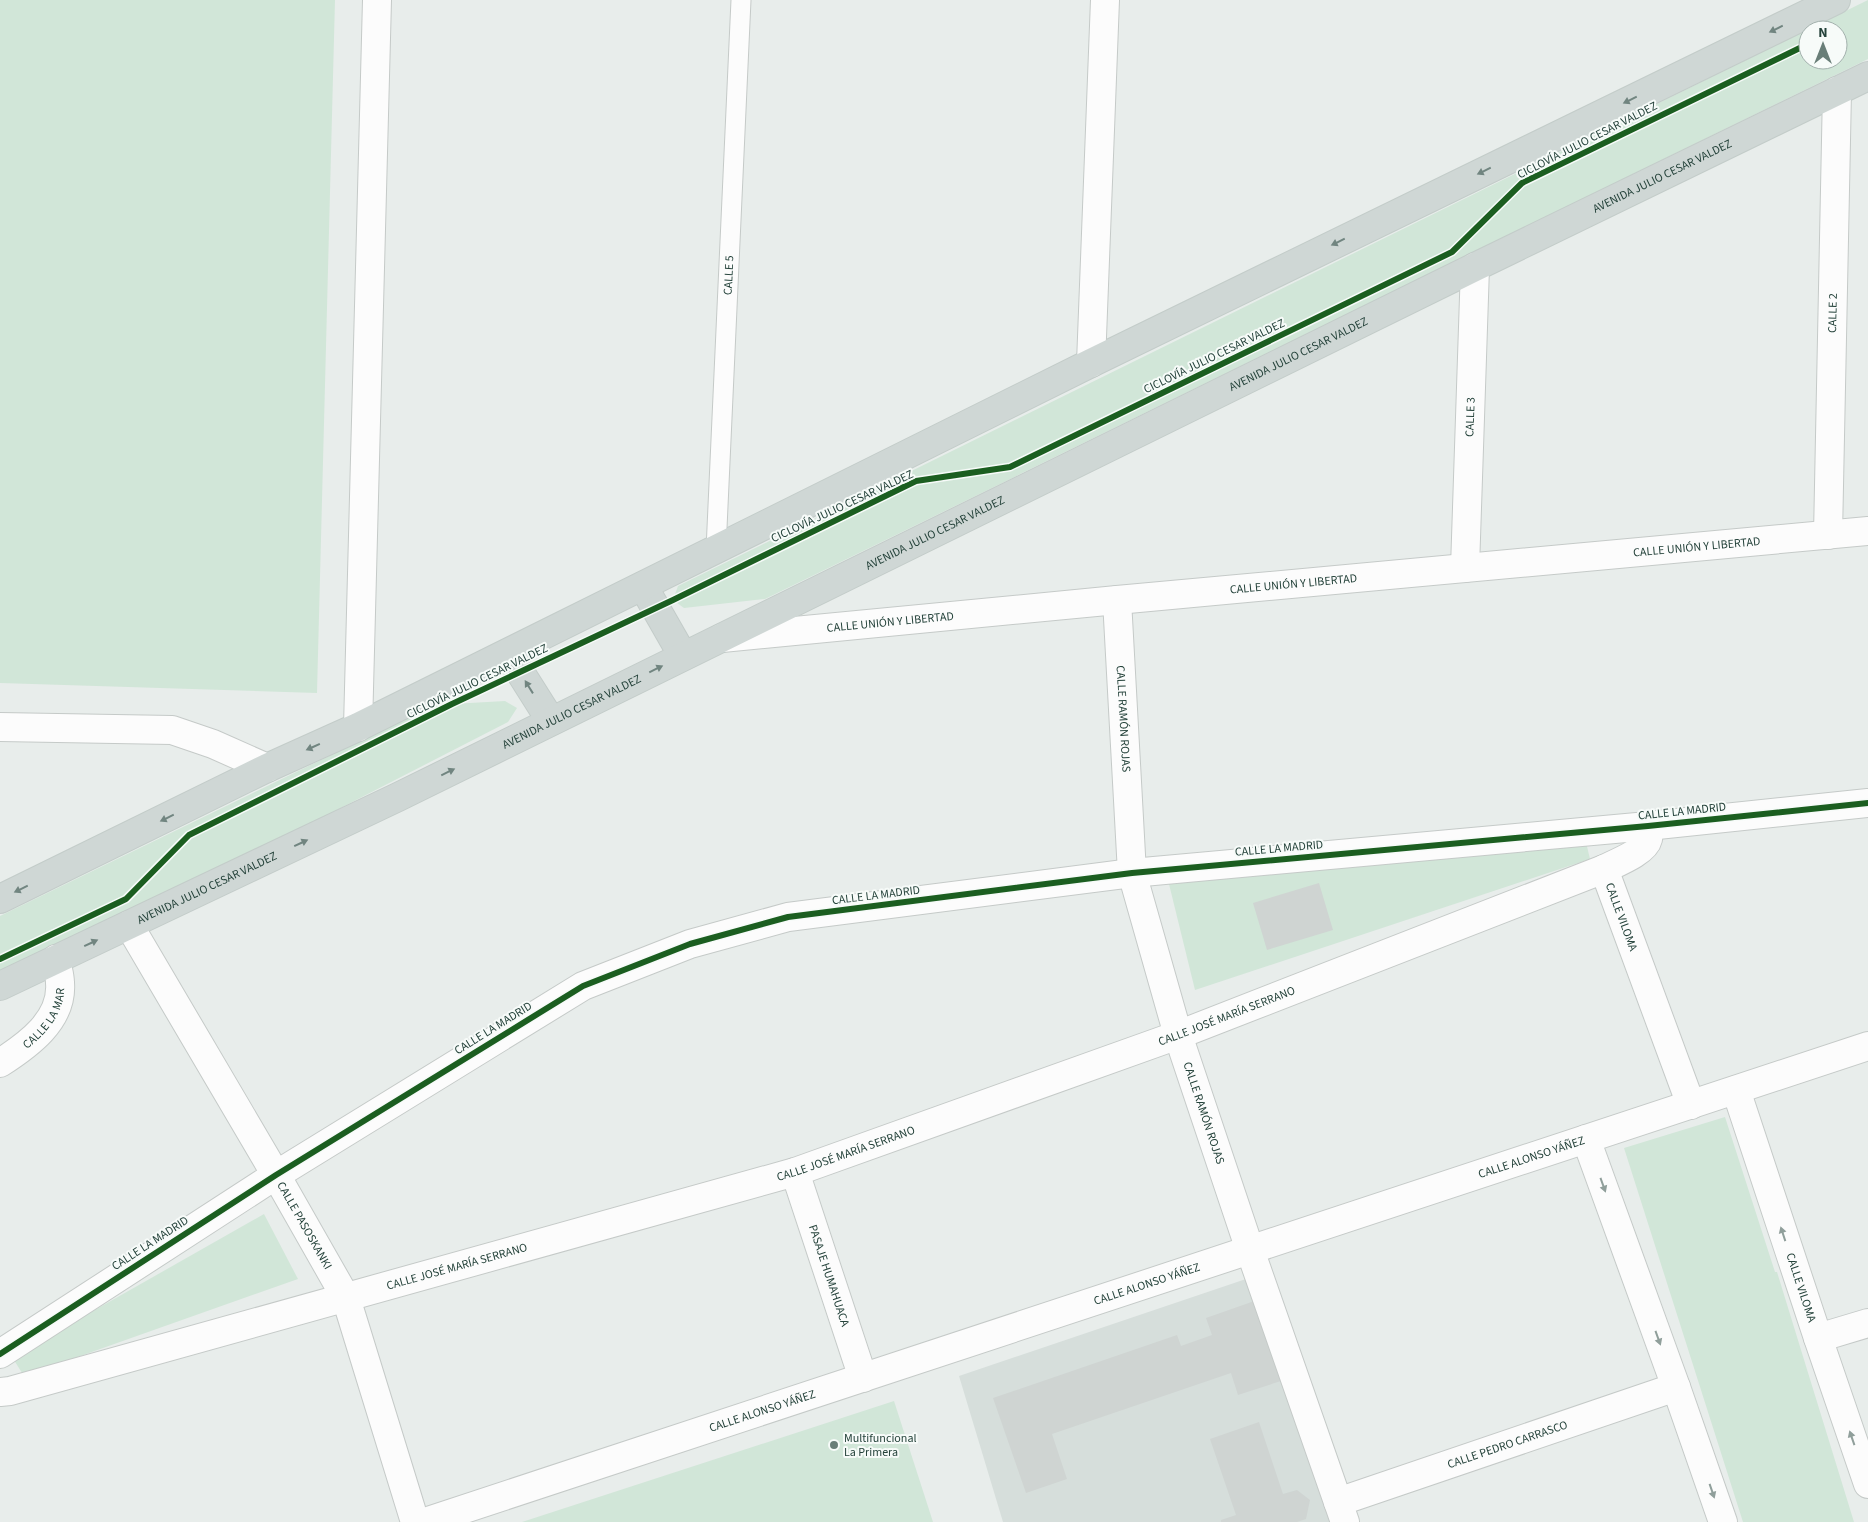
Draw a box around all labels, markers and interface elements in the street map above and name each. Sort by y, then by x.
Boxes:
north arrow [1798,20,1848,70]
text: N [1818,23,1828,43]
one-way arrow [1769,25,1783,33]
one-way arrow [1623,96,1637,104]
street label: CICLOVÍA JULIO CESAR VALDEZ [1514,98,1660,183]
street label: AVENIDA JULIO CESAR VALDEZ [1590,135,1735,218]
one-way arrow [1477,168,1491,176]
one-way arrow [1331,239,1345,247]
street label: CALLE 5 [720,255,738,296]
street label: CALLE 2 [1824,293,1842,333]
street label: AVENIDA JULIO CESAR VALDEZ [1226,313,1371,396]
street label: CICLOVÍA JULIO CESAR VALDEZ [1141,315,1288,398]
street label: CALLE 3 [1461,397,1480,437]
street label: CICLOVÍA JULIO CESAR VALDEZ [768,466,916,547]
street label: AVENIDA JULIO CESAR VALDEZ [863,492,1007,575]
street label: CALLE UNIÓN Y LIBERTAD [1632,533,1761,562]
street label: CALLE UNIÓN Y LIBERTAD [1229,570,1358,599]
street label: CALLE UNIÓN Y LIBERTAD [826,608,955,637]
street label: CICLOVÍA JULIO CESAR VALDEZ [404,640,551,723]
one-way arrow [649,665,663,673]
street label: CALLE RAMÓN ROJAS [1112,665,1134,773]
street label: AVENIDA JULIO CESAR VALDEZ [499,671,644,753]
one-way arrow [525,681,534,694]
one-way arrow [306,744,320,752]
one-way arrow [441,768,455,776]
street label: CALLE LA MADRID [1637,798,1727,825]
one-way arrow [160,814,174,822]
street label: CALLE LA MADRID [1234,836,1324,861]
one-way arrow [294,838,308,846]
street label: AVENIDA JULIO CESAR VALDEZ [134,848,280,929]
street label: CALLE VILOMA [1601,880,1642,954]
street label: CALLE LA MADRID [831,882,921,909]
one-way arrow [14,885,28,893]
one-way arrow [84,938,98,946]
street label: CALLE JOSÉ MARÍA SERRANO [1156,982,1298,1050]
street label: CALLE LA MAR [19,987,69,1053]
street label: CALLE LA MADRID [451,998,535,1059]
street label: CALLE RAMÓN ROJAS [1179,1060,1229,1167]
street label: CALLE JOSÉ MARÍA SERRANO [775,1122,917,1186]
street label: CALLE ALONSO YÁÑEZ [1476,1132,1587,1183]
one-way arrow [1599,1178,1607,1193]
street label: CALLE PASOSKANKI [272,1179,336,1273]
street label: CALLE LA MADRID [109,1212,192,1275]
street label: PASAJE HUMAHUACA [804,1223,854,1329]
one-way arrow [1779,1226,1787,1241]
street label: CALLE JOSÉ MARÍA SERRANO [385,1239,529,1295]
street label: CALLE VILOMA [1781,1251,1820,1325]
street label: CALLE ALONSO YÁÑEZ [1092,1259,1202,1310]
one-way arrow [1654,1331,1662,1346]
street label: CALLE ALONSO YÁÑEZ [707,1386,818,1437]
street label: CALLE PEDRO CARRASCO [1445,1416,1570,1473]
place label: Multifuncional La Primera [844,1430,917,1461]
one-way arrow [1848,1430,1855,1445]
marker: Multifuncional La Primera [828,1439,840,1451]
one-way arrow [1708,1484,1716,1499]

